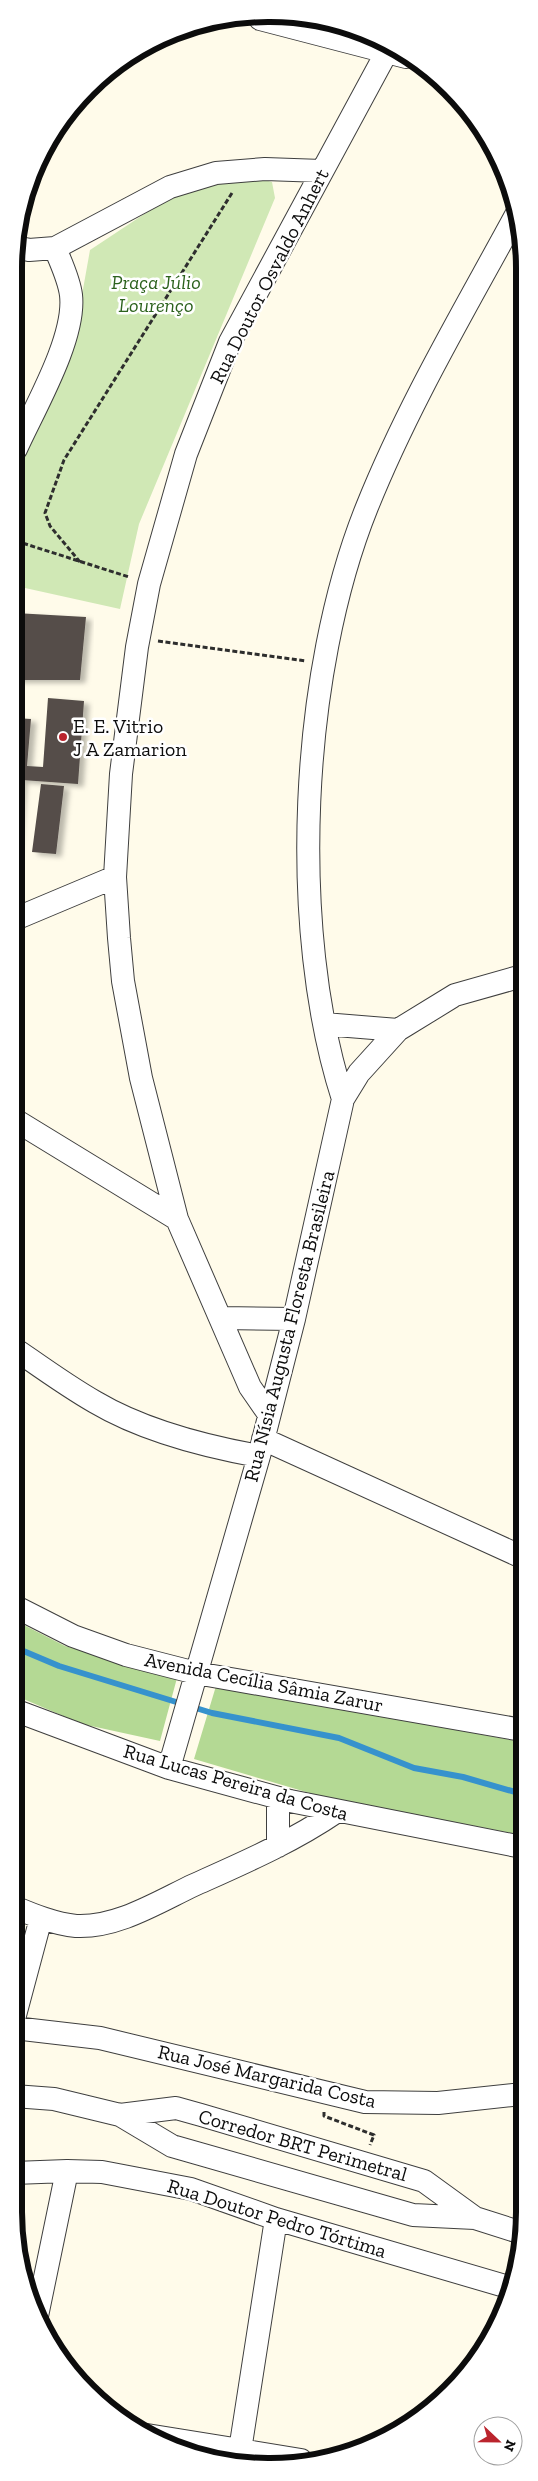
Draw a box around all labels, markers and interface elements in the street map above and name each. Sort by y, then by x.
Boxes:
street label: Rua Doutor Osvaldo Anhert [204,164,334,388]
park label: Praça Júlio Lourenço [111,270,201,317]
place label: E. E. Vitrio J A Zamarion [73,714,187,761]
marker: E. E. Vitrio J A Zamarion [57,731,69,743]
street label: Rua Nísia Augusta Floresta Brasileira [239,1168,339,1484]
street label: Avenida Cecília Sâmia Zarur [143,1647,385,1717]
street label: Rua Lucas Pereira da Costa [121,1738,351,1826]
street label: Rua José Margarida Costa [156,2039,379,2113]
street label: Corredor BRT Perimetral [196,2104,410,2186]
street label: Rua Doutor Pedro Tórtima [165,2173,390,2263]
north arrow [473,2416,523,2466]
text: N [500,2438,519,2454]

